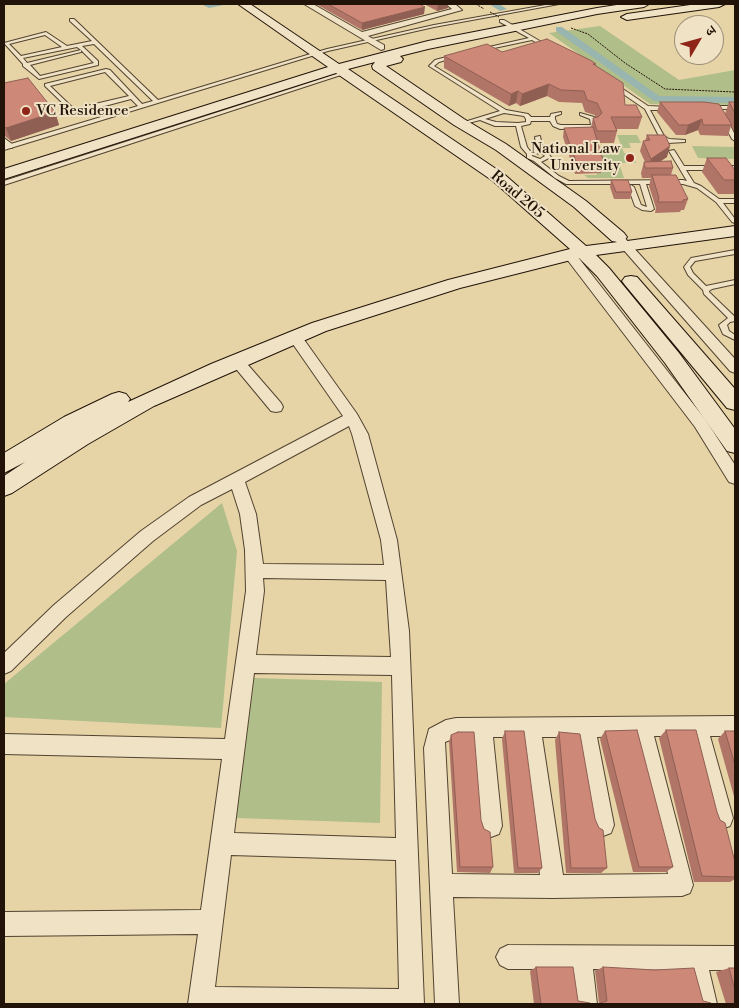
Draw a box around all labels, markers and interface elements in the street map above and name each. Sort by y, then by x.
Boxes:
north arrow [674,15,724,65]
text: उ [701,23,720,40]
place label: VC Residence [36,102,129,120]
marker: VC Residence [20,105,32,117]
place label: National Law University [531,140,620,175]
marker: National Law University [624,152,636,164]
street label: Road 205 [486,167,548,223]

